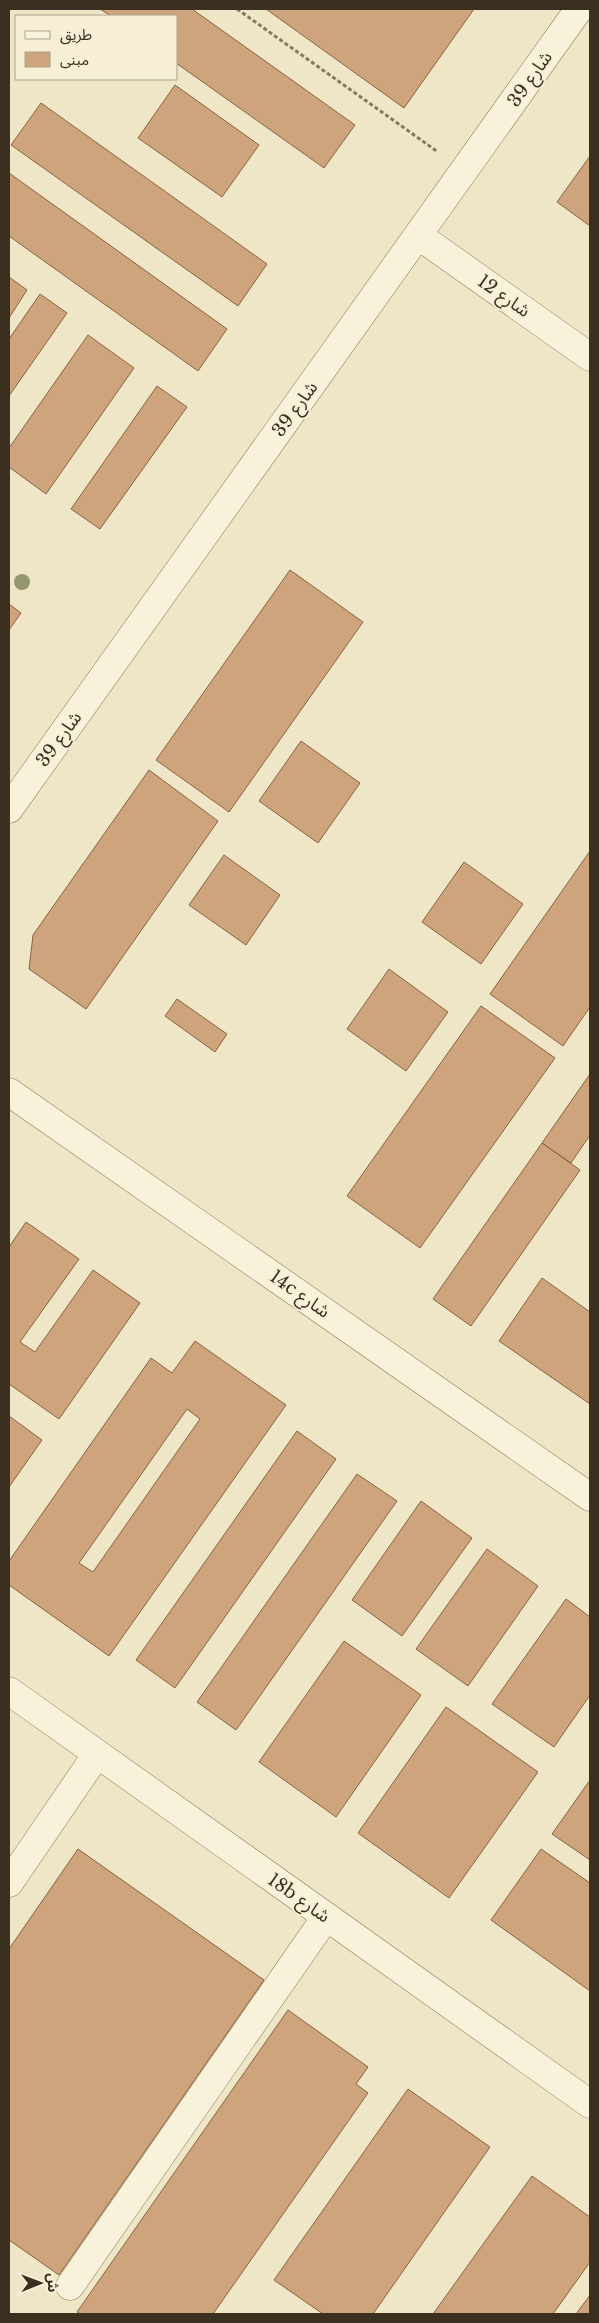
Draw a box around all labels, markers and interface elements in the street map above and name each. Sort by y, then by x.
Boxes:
legend [15,15,178,80]
text: طريق [60,25,92,45]
street label: شارع 39 [503,47,560,113]
text: مبنى [60,50,89,69]
street label: شارع 12 [472,270,535,324]
street label: شارع 39 [268,377,325,443]
street label: شارع 39 [32,707,89,773]
street label: 14c شارع [264,1265,334,1325]
street label: 18b شارع [262,1869,334,1930]
north arrow [15,2258,65,2308]
text: ش [44,2273,62,2293]

